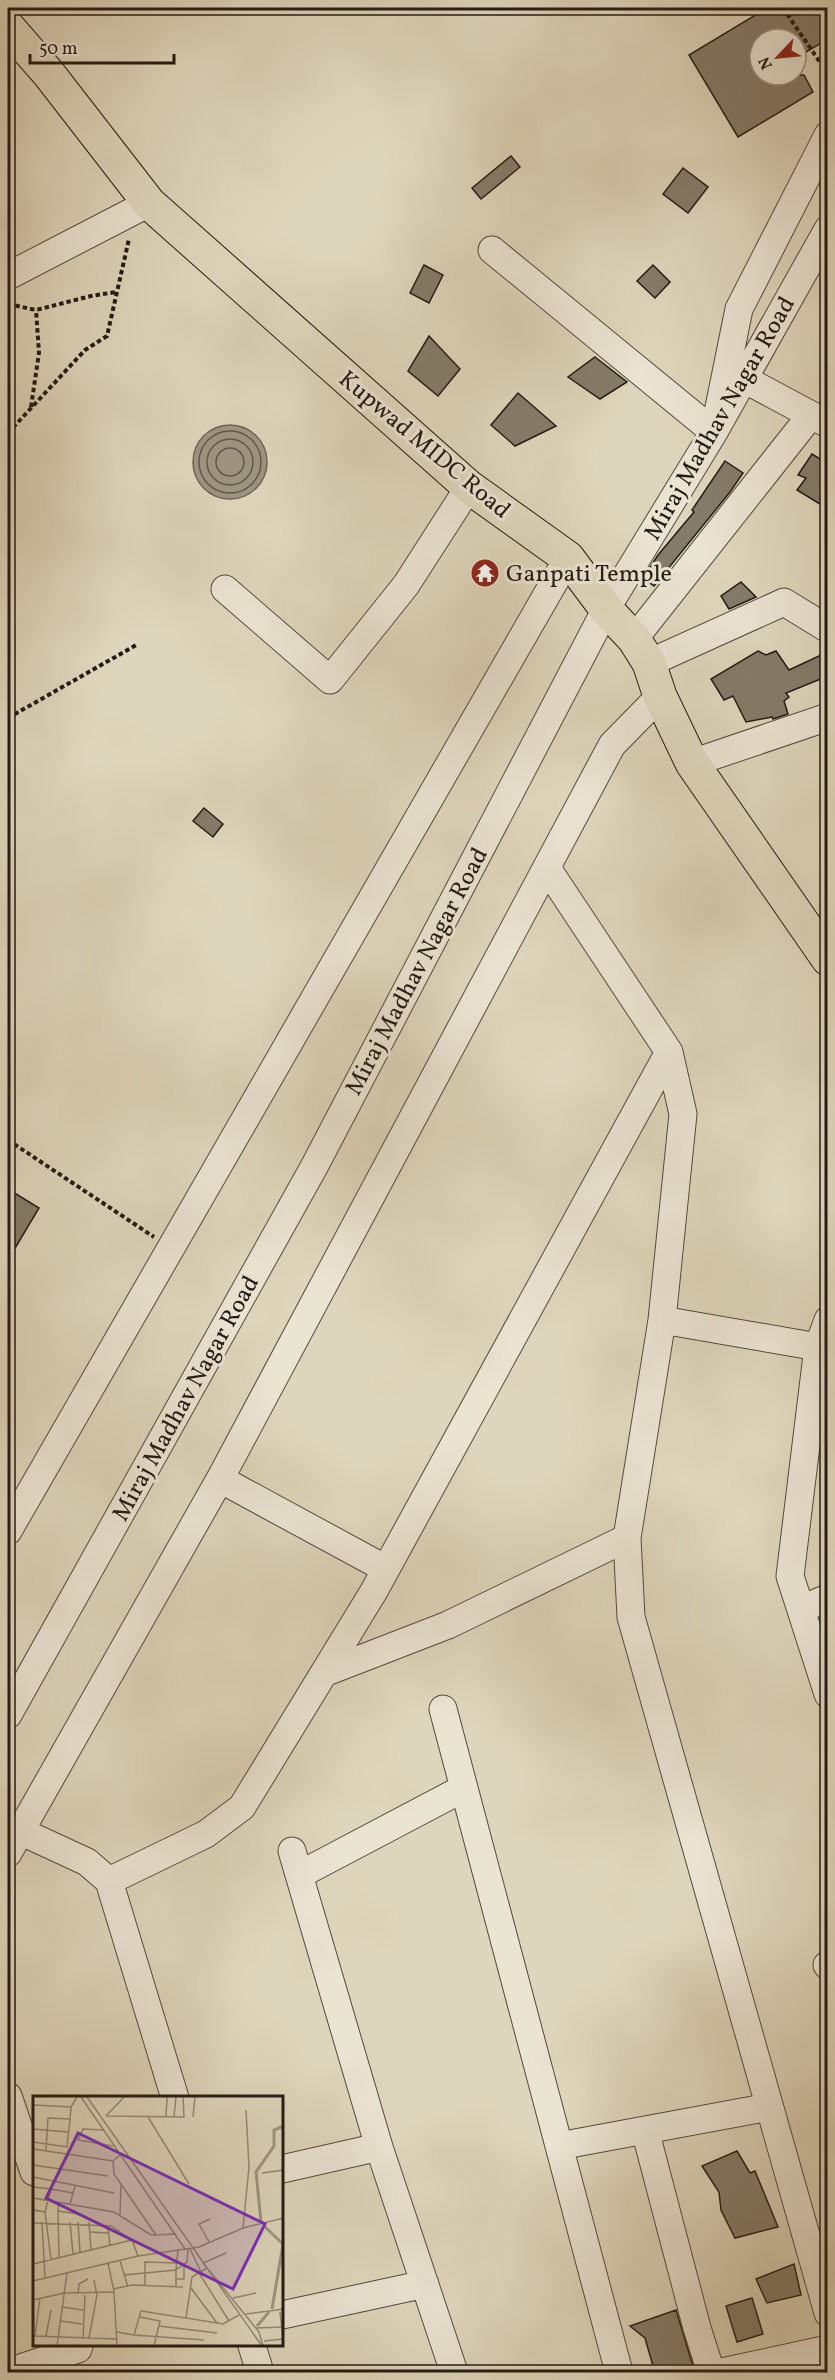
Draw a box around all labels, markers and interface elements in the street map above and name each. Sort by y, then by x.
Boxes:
scale bar [30,27,174,65]
north arrow [748,27,808,87]
text: 50 m [39,37,78,62]
text: N [754,52,779,73]
street label: Miraj Madhav Nagar Road [637,291,805,547]
street label: Kupwad MIDC Road [330,363,517,528]
temple icon: Ganpati Temple [469,557,501,589]
place label: Ganpati Temple [506,558,672,592]
street label: Miraj Madhav Nagar Road [338,842,498,1102]
street label: Miraj Madhav Nagar Road [105,1270,269,1528]
inset map [33,2096,284,2347]

